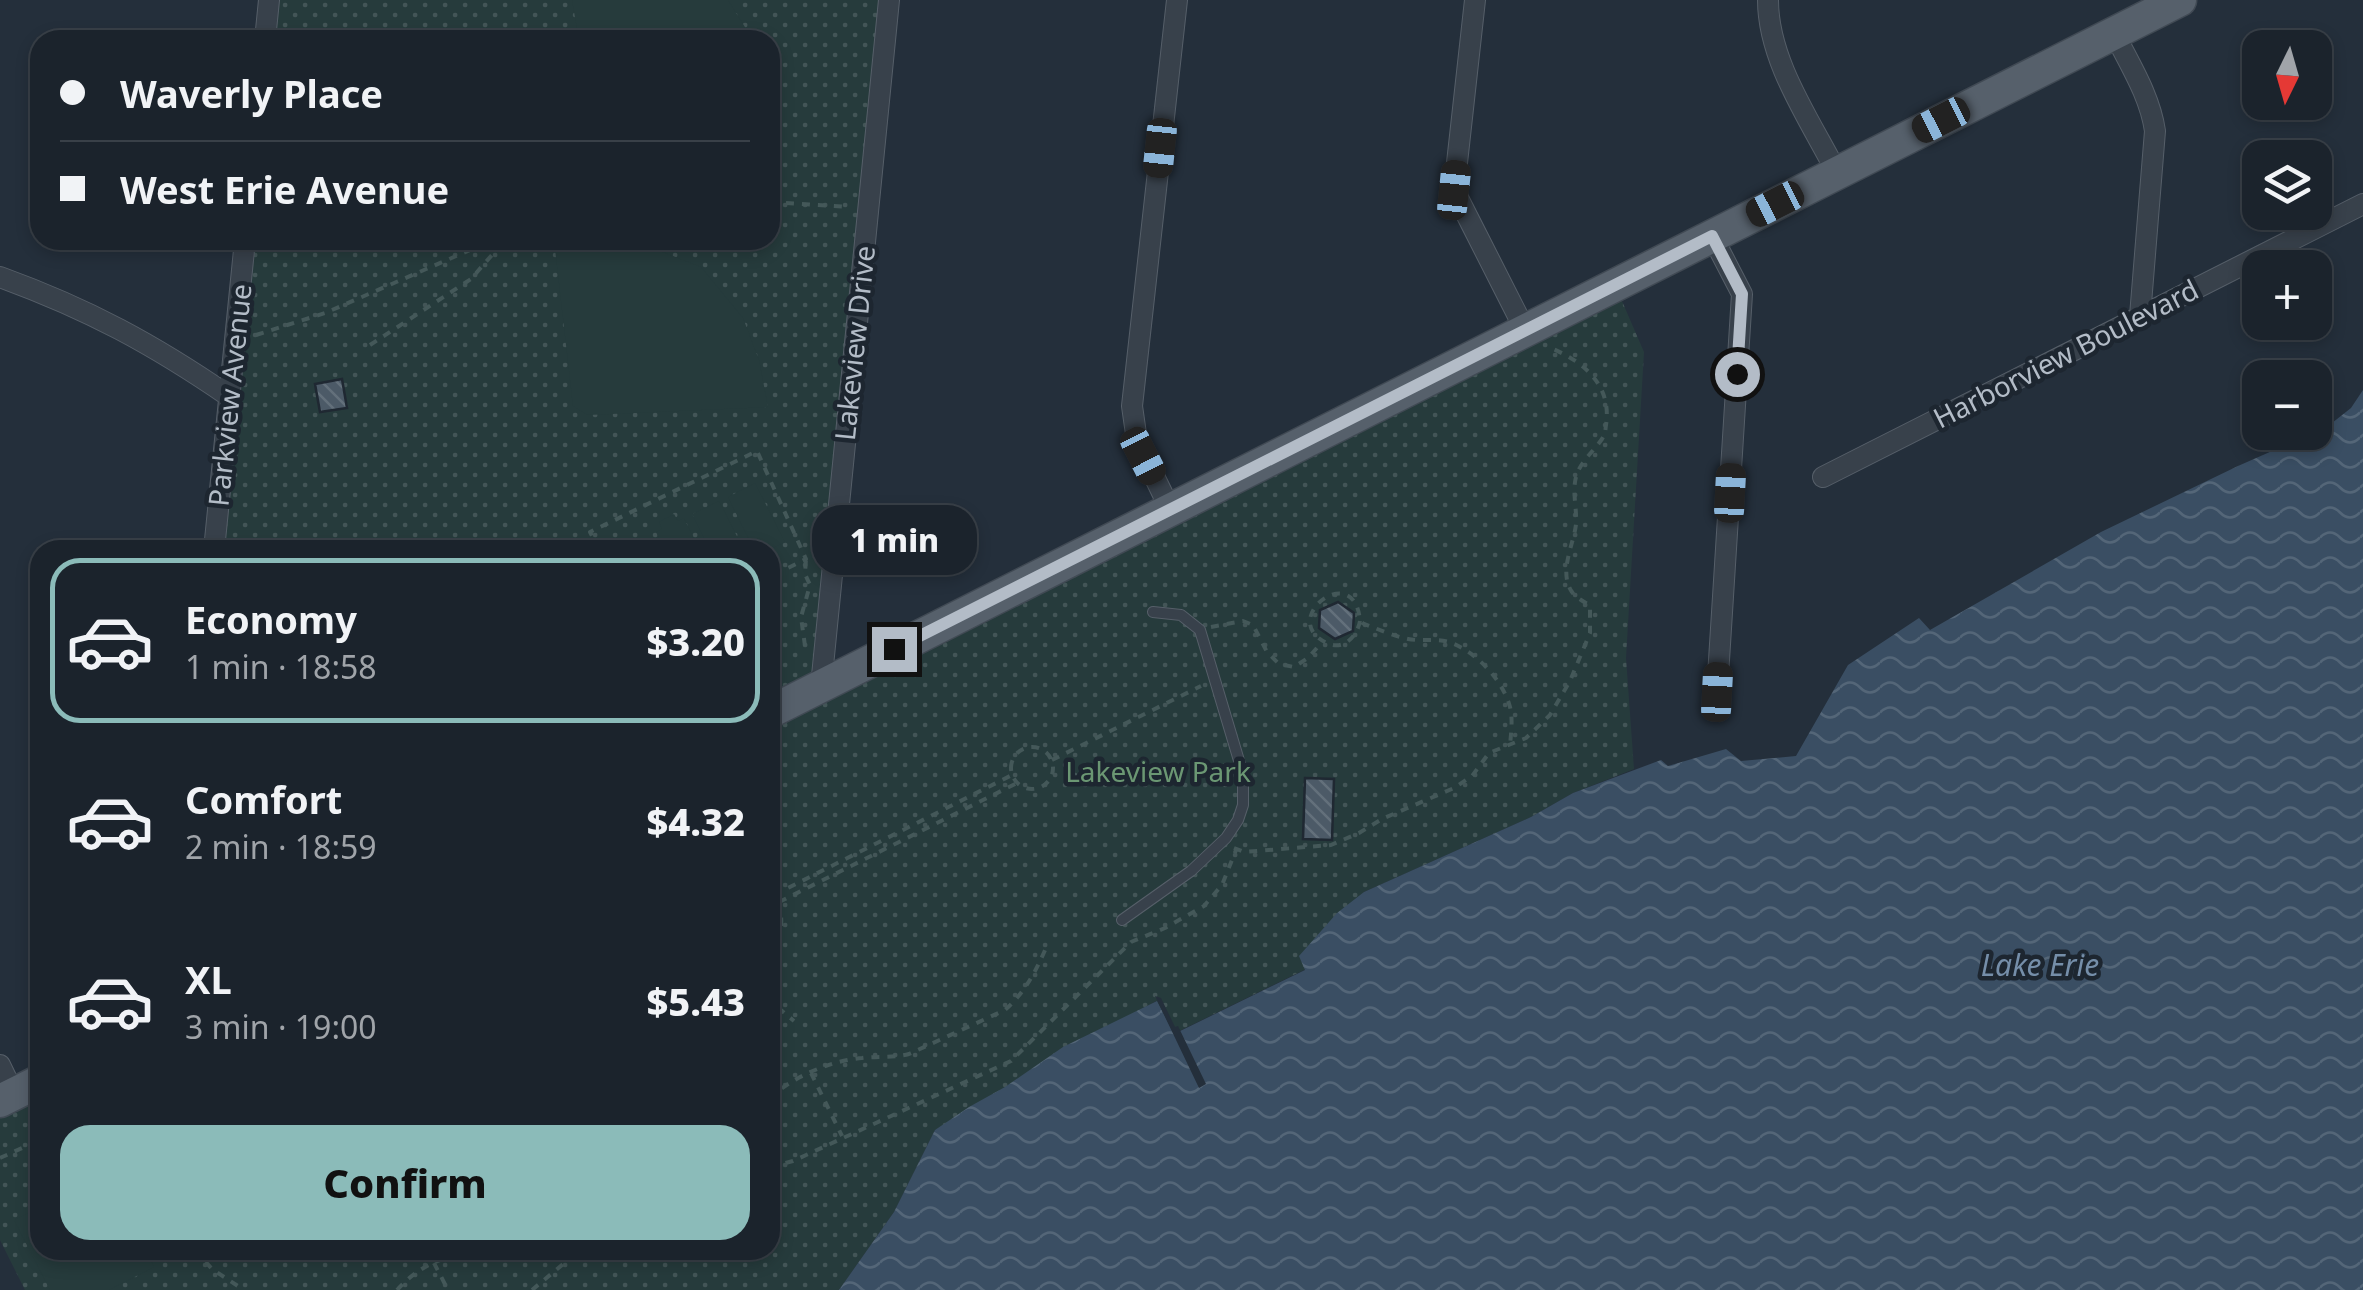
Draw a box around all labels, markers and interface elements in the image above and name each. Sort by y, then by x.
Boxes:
north arrow [2242,30,2332,120]
map controls [2242,30,2332,450]
text: Waverly Place [120,67,383,119]
car [1907,93,1975,147]
car [1142,117,1178,179]
button: layers [2242,140,2332,230]
car [1436,159,1472,221]
text: West Erie Avenue [120,163,449,215]
car [1741,177,1809,231]
street label: Lakeview Drive [825,244,883,442]
button: + [2242,250,2332,340]
street label: Harborview Boulevard [1926,270,2205,436]
street label: Parkview Avenue [198,282,260,508]
route start [1715,352,1760,397]
button: − [2242,360,2332,450]
car [1116,422,1170,490]
car [1713,462,1747,524]
callout: 1 min [812,504,976,574]
text: 1 min [850,518,939,561]
text: Economy [185,593,357,645]
icon: car [65,596,155,686]
text: $3.20 [646,615,745,667]
route end [872,627,917,672]
text: 1 min · 18:58 [185,645,377,688]
car [1700,661,1734,723]
park label: Lakeview Park [1065,752,1251,790]
text: Comfort [185,773,342,825]
icon: car [65,776,155,866]
text: $4.32 [646,795,745,847]
text: 2 min · 18:59 [185,825,377,868]
water label: Lake Erie [1981,944,2099,985]
text: XL [185,953,232,1005]
icon: car [65,956,155,1046]
text: $5.43 [646,975,745,1027]
text: 3 min · 19:00 [185,1005,377,1048]
button: Confirm [60,1125,750,1240]

